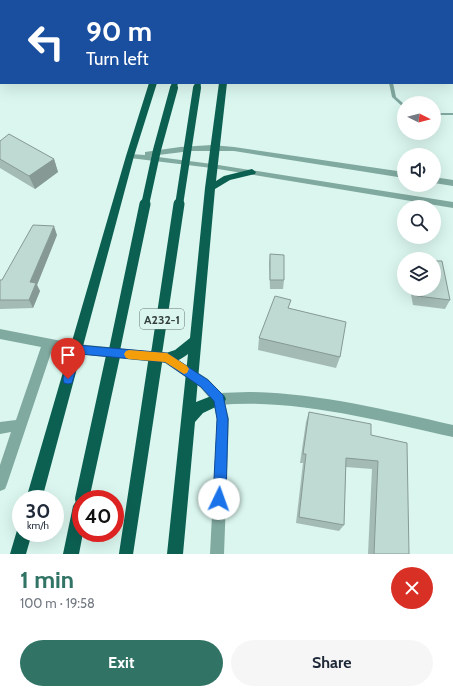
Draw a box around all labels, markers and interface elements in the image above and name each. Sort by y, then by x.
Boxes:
text: 90 m [86,14,152,48]
icon: left [20,16,72,68]
text: Turn left [86,48,149,70]
north arrow [397,96,441,140]
map controls [397,96,441,296]
button: sound [397,148,441,192]
button: search [397,200,441,244]
button: layers [397,252,441,296]
road number: A232-1 [140,309,184,329]
pin [51,338,85,379]
icon: arrive [57,344,79,366]
position arrow [198,478,240,520]
speed limit sign: 40 [72,490,124,542]
text: 30 [26,499,50,523]
text: km/h [27,519,49,532]
text: 1 min [20,565,74,594]
button: close [391,567,433,609]
text: 100 m · 19:58 [20,595,95,611]
button: Exit [20,640,223,686]
button: Share [231,640,433,686]

